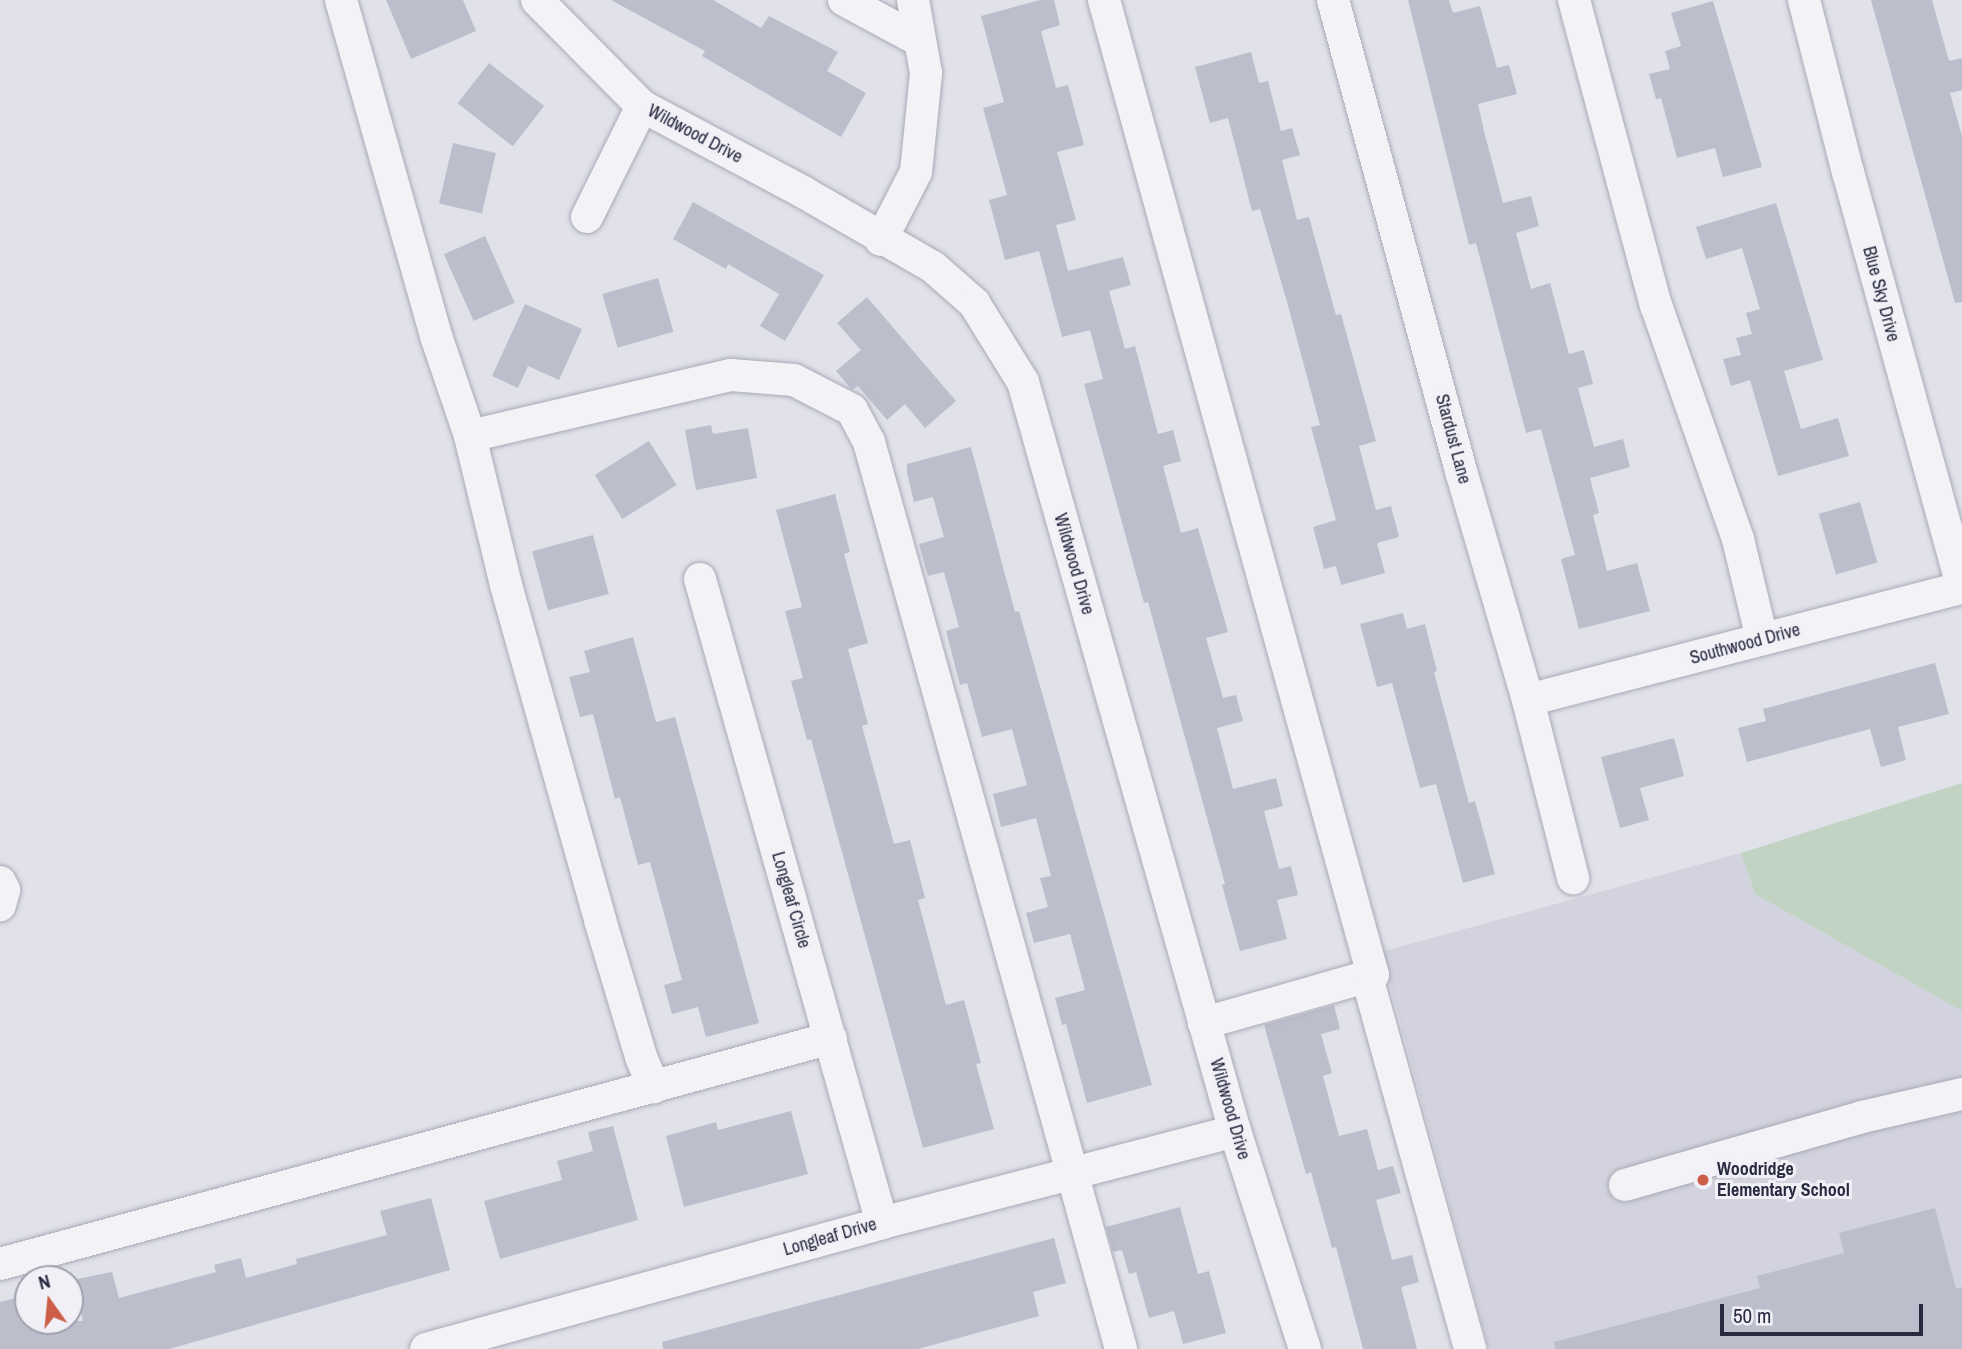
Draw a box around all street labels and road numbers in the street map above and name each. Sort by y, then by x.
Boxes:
street label: Wildwood Drive [644,100,746,168]
street label: Blue Sky Drive [1858,244,1904,344]
street label: Stardust Lane [1431,392,1475,486]
street label: Wildwood Drive [1049,511,1099,617]
street label: Southwood Drive [1688,619,1802,669]
street label: Longleaf Circle [767,849,815,951]
street label: Wildwood Drive [1205,1056,1255,1162]
street label: Longleaf Drive [781,1213,879,1261]

